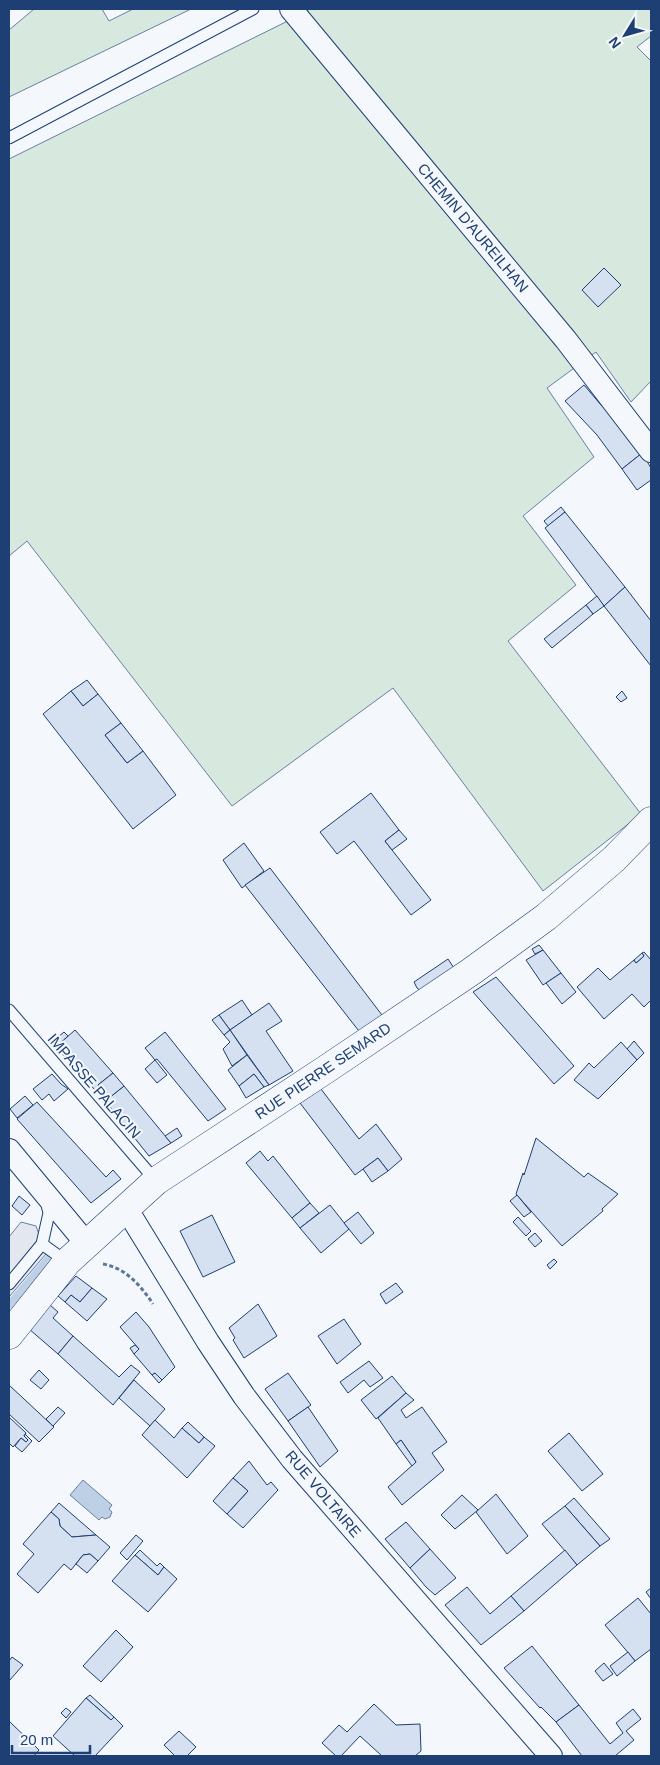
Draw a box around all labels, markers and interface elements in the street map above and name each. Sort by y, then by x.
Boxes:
north arrow [600,10,650,60]
text: N [605,34,624,52]
street label: CHEMIN D'AUREILHAN [415,160,532,296]
street label: RUE PIERRE SEMARD [252,1019,394,1122]
street label: IMPASSE PALACIN [44,1030,144,1141]
street label: RUE VOLTAIRE [282,1447,365,1540]
scale bar [12,1722,90,1754]
text: 20 m [20,1731,53,1748]

